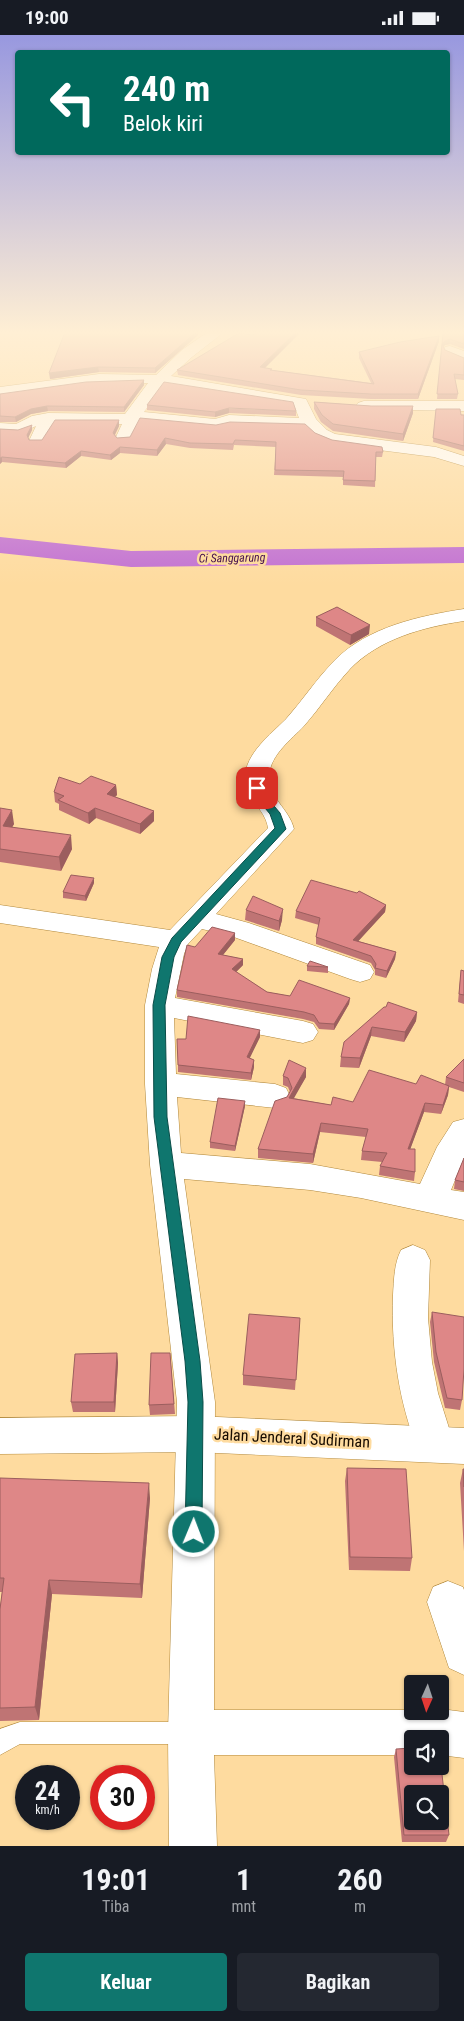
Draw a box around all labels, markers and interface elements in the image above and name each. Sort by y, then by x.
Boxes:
text: 19:00 [25,6,69,29]
text: 240 m [123,69,210,110]
icon: left [40,70,105,135]
text: Belok kiri [123,111,203,136]
water label: Ci Sanggarung [198,550,266,566]
pin [236,767,278,809]
icon: arrive [243,774,271,802]
street label: Jalan Jenderal Sudirman [214,1424,370,1452]
position arrow [167,1505,219,1557]
north arrow [404,1675,449,1720]
map controls [404,1675,449,1830]
button: sound [404,1730,449,1775]
speed limit sign: 30 [90,1765,155,1830]
text: 24 [35,1777,60,1806]
button: search [404,1785,449,1830]
text: km/h [35,1803,60,1817]
text: 19:01 [81,1862,150,1897]
text: 1 [236,1862,251,1897]
text: 260 [337,1862,383,1897]
text: Tiba [102,1897,129,1916]
text: mnt [231,1897,256,1916]
text: m [354,1897,366,1916]
button: Keluar [25,1953,227,2011]
button: Bagikan [237,1953,439,2011]

